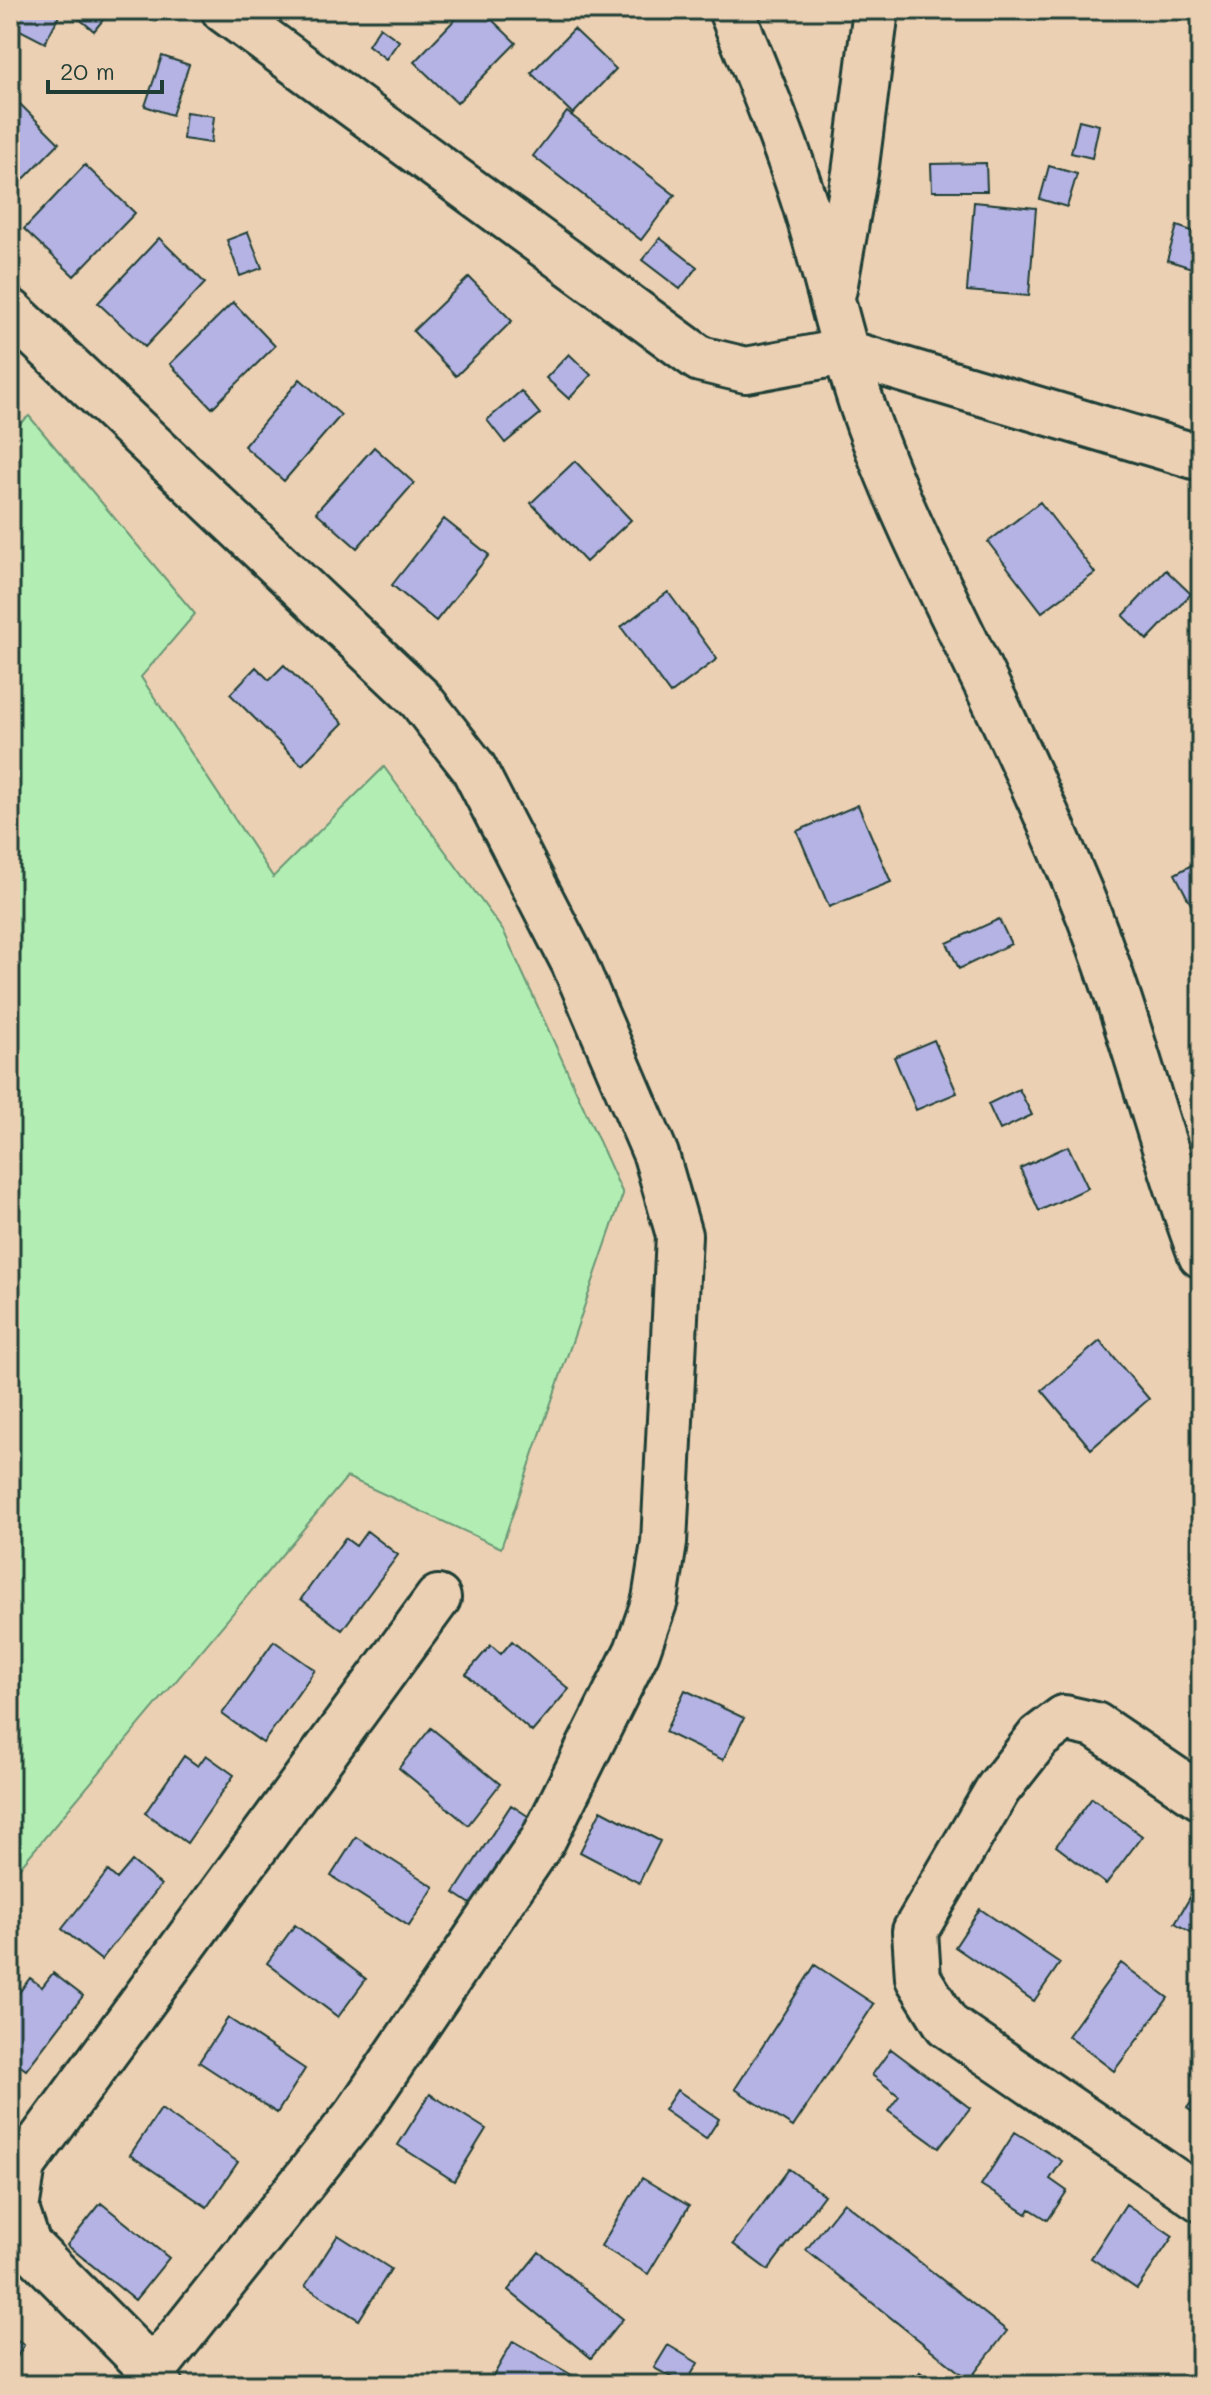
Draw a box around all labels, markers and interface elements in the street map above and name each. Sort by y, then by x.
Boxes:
scale bar [48,44,162,94]
text: 20 m [60,55,115,86]

